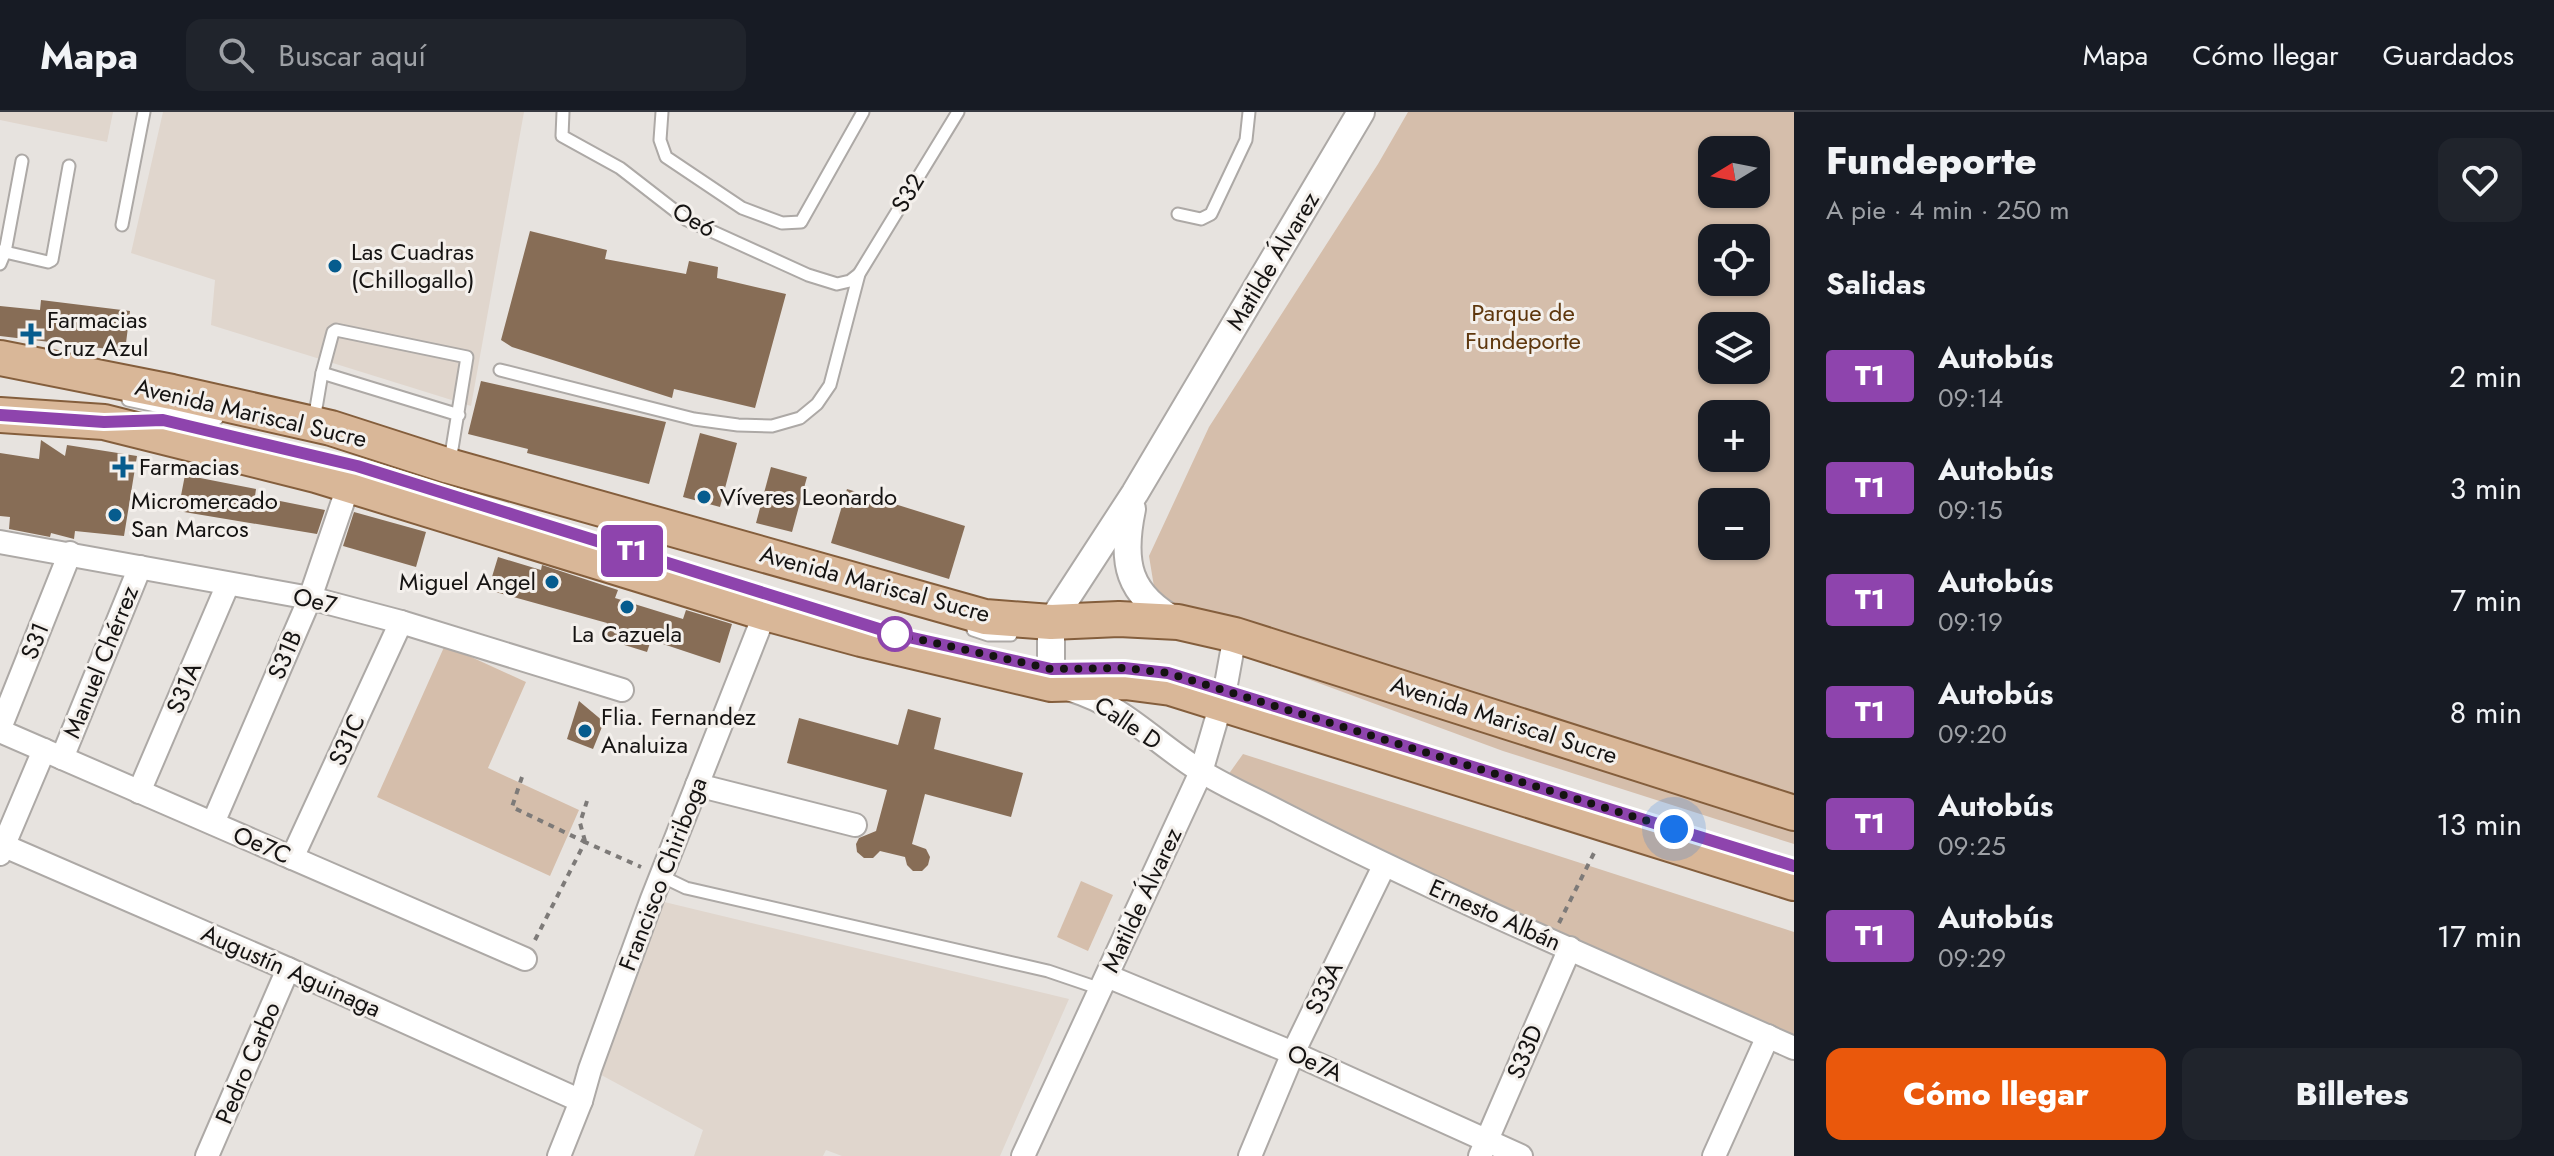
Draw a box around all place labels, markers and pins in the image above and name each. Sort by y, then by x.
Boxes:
place label: Las Cuadras (Chillogallo) [351,234,475,297]
marker: Las Cuadras (Chillogallo) [326,257,344,275]
place label: Farmacias Cruz Azul [47,302,148,365]
marker: Farmacias Cruz Azul [22,325,40,343]
place label: Farmacias [139,449,239,484]
marker: Farmacias [114,458,132,476]
place label: Víveres Leonardo [720,479,897,514]
place label: Micromercado San Marcos [131,483,278,546]
marker: Víveres Leonardo [695,488,713,506]
marker: Micromercado San Marcos [106,506,124,524]
place label: Miguel Angel [399,564,536,599]
marker: Miguel Angel [543,573,561,591]
marker: La Cazuela [618,598,636,616]
place label: La Cazuela [572,616,682,651]
unlabelled marker [878,617,912,651]
place label: Flia. Fernandez Analuiza [601,699,756,762]
marker: Flia. Fernandez Analuiza [576,722,594,740]

